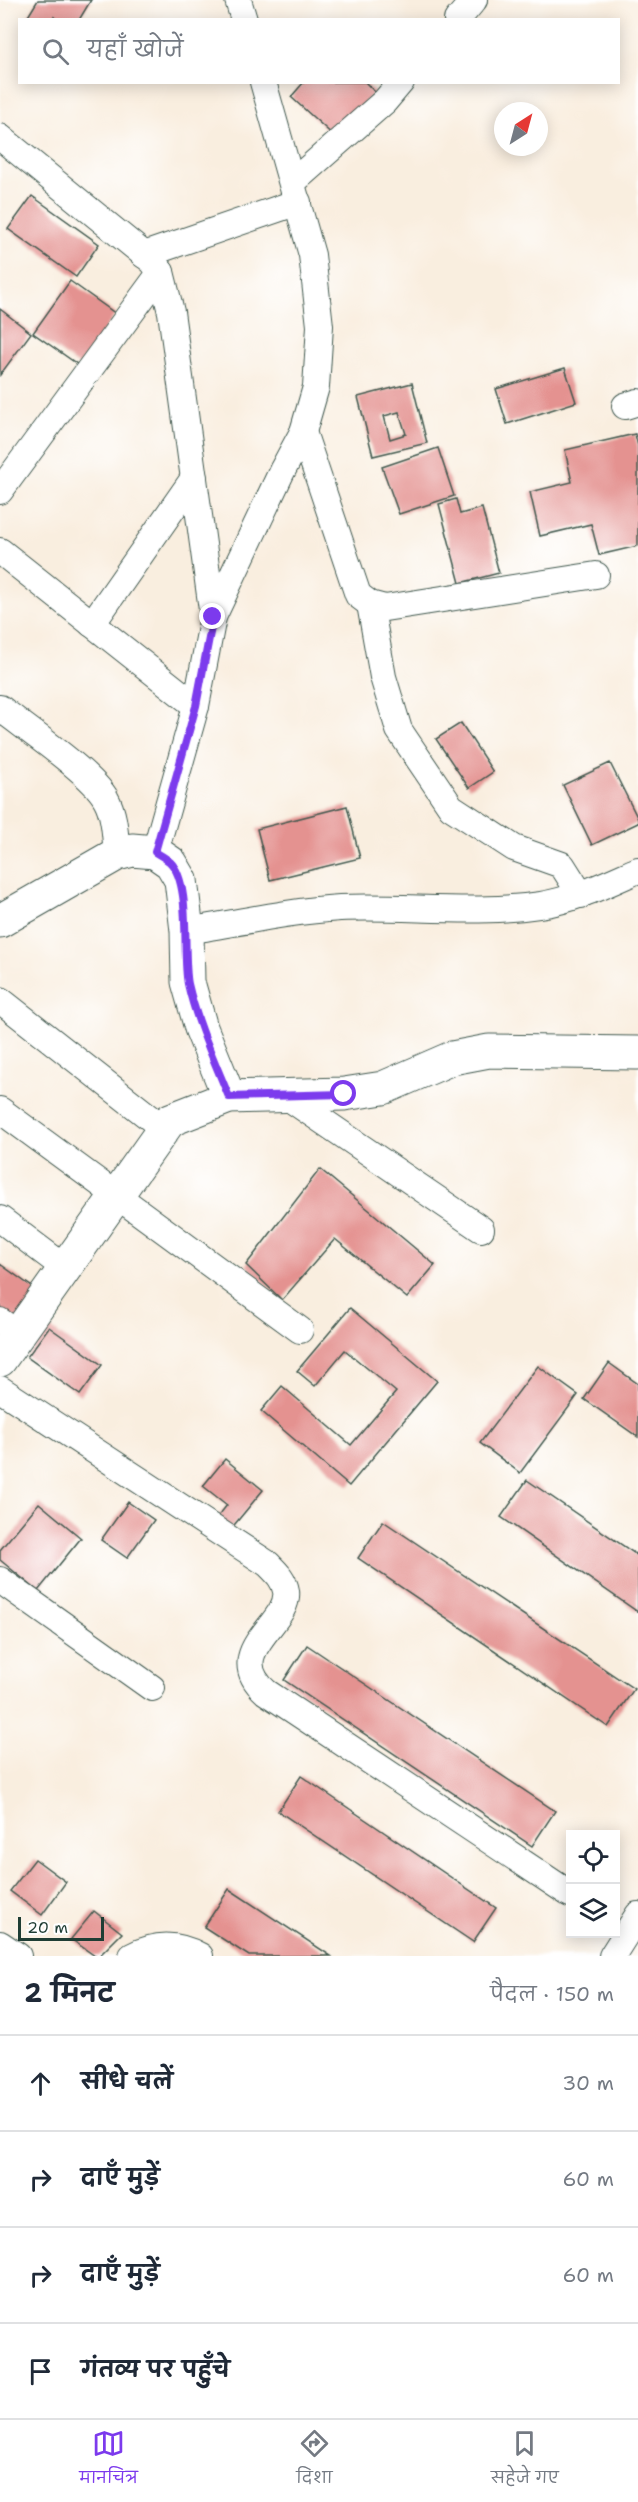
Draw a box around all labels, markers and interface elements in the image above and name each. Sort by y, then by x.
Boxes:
search box [18,18,620,84]
icon: search [39,35,72,68]
text: यहाँ खोजें [87,35,183,64]
north arrow [494,102,548,156]
route end [199,603,225,629]
route start [330,1080,356,1106]
map controls [566,1830,620,1938]
button: locate [566,1830,620,1884]
button: layers [566,1884,620,1938]
scale bar [18,1914,104,1942]
text: 20 m [27,1917,68,1938]
text: 2 मिनट [24,1975,114,2010]
text: पैदल · 150 m [490,1981,614,2007]
icon: ahead [24,2067,57,2100]
text: सीधे चलें [81,2067,173,2096]
text: 30 m [562,2070,614,2096]
icon: right [24,2163,57,2196]
text: दाएँ मुड़ें [81,2163,160,2192]
text: 60 m [562,2166,614,2192]
icon: right [24,2259,57,2292]
text: दाएँ मुड़ें [81,2259,160,2288]
text: 60 m [562,2262,614,2288]
icon: arrive [24,2355,57,2388]
text: गंतव्य पर पहुँचे [81,2355,230,2384]
tab: मानचित्र [79,2427,138,2495]
tab: दिशा [296,2427,333,2495]
tab: सहेजे गए [491,2427,559,2495]

